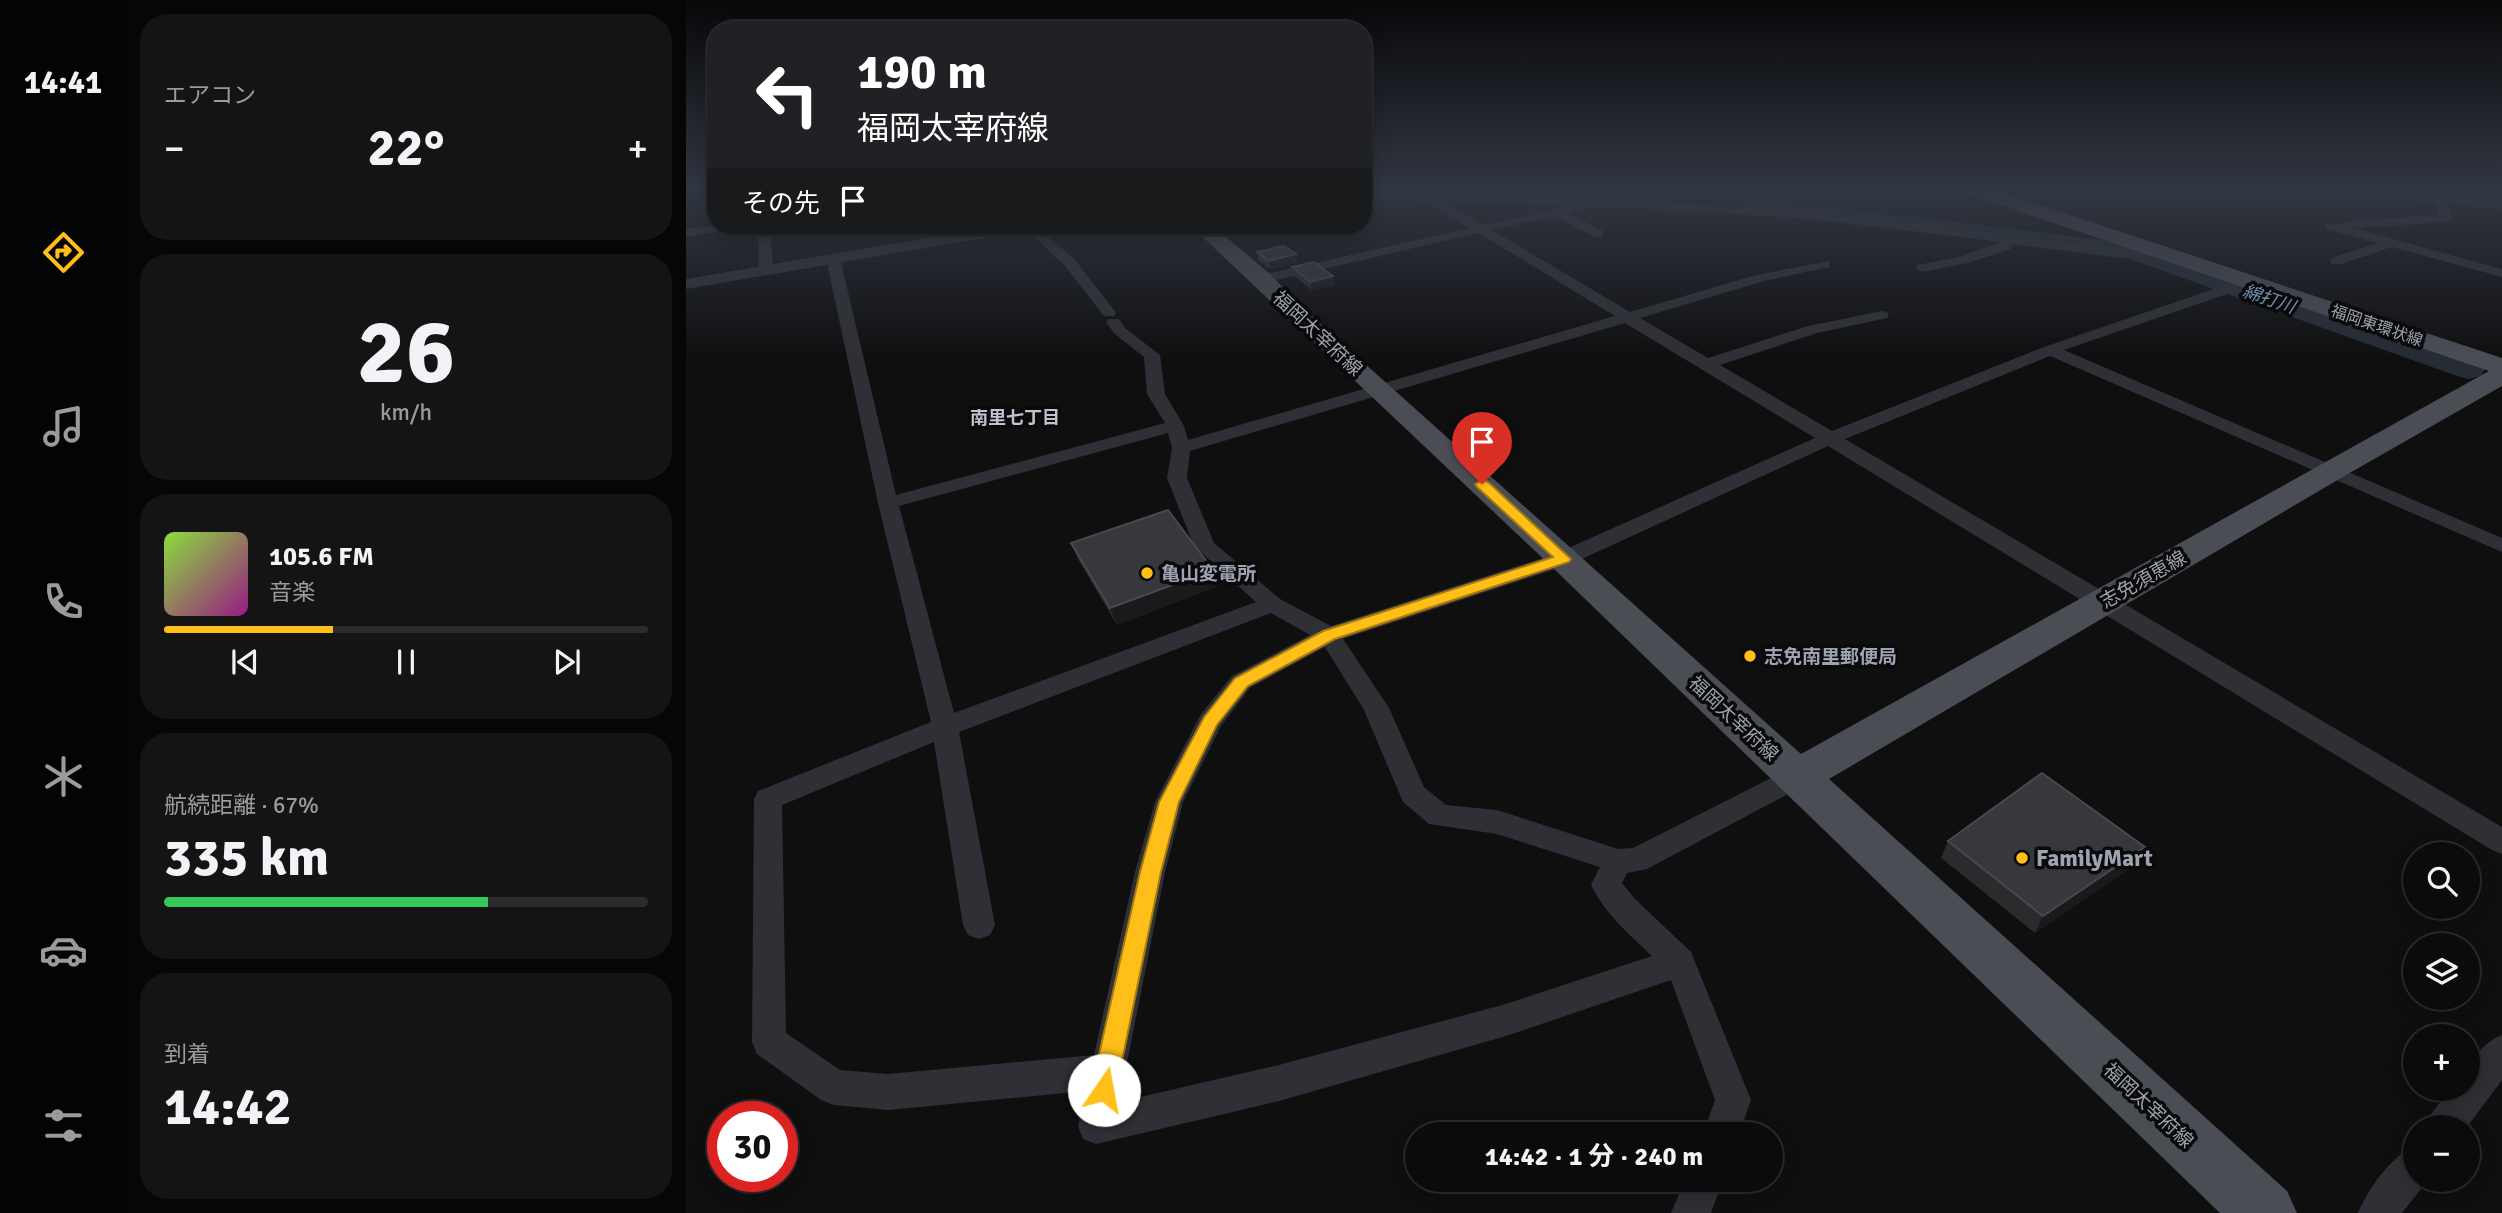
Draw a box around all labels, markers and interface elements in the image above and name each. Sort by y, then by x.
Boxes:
text: 190 m [857,42,987,102]
icon: left [742,49,833,140]
text: 14:41 [24,63,102,102]
text: エアコン [164,81,256,110]
text: 福岡太宰府線 [857,109,1049,148]
text: 22° [368,116,444,180]
text: − [164,125,185,172]
text: + [627,125,648,172]
icon: arrive [834,182,872,220]
text: その先 [742,188,820,220]
icon: directions [39,228,88,277]
water label: 綿打川 [2240,280,2300,319]
street label: 福岡太宰府線 [1267,286,1367,381]
text: 26 [357,296,455,409]
street label: 福岡東環状線 [2328,301,2425,351]
text: km/h [380,398,432,427]
icon: music [39,402,88,451]
district label: 南里七丁目 [970,407,1060,429]
pin [1452,412,1512,484]
icon: arrive [1463,423,1501,461]
text: 105.6 FM [269,541,374,573]
street label: 志免須恵線 [2096,546,2191,614]
place label: 亀山変電所 [1161,562,1256,586]
marker: 亀山変電所 [1139,565,1155,581]
icon: phone [39,577,88,626]
text: 音楽 [269,578,315,607]
icon: previous [226,643,264,681]
icon: pause [387,643,425,681]
icon: next [548,643,586,681]
place label: 志免南里郵便局 [1764,645,1897,669]
marker: 志免南里郵便局 [1742,648,1758,664]
street label: 福岡太宰府線 [1683,671,1783,766]
icon: climate [39,752,88,801]
text: 航続距離 · 67% [164,791,319,820]
text: 335 km [164,826,329,890]
map controls [2403,842,2480,1192]
button: search [2403,842,2480,919]
place label: FamilyMart [2036,844,2153,873]
marker: FamilyMart [2014,850,2030,866]
icon: car [39,926,88,975]
button: layers [2403,933,2480,1010]
button: + [2403,1024,2480,1101]
text: 到着 [164,1040,210,1069]
position arrow [1067,1053,1141,1127]
street label: 福岡太宰府線 [2098,1058,2198,1153]
text: 14:42 [164,1075,292,1139]
icon: filters [39,1101,88,1150]
speed limit sign: 30 [707,1101,798,1192]
button: − [2403,1115,2480,1192]
text: 14:42 · 1 分 · 240 m [1485,1141,1703,1173]

